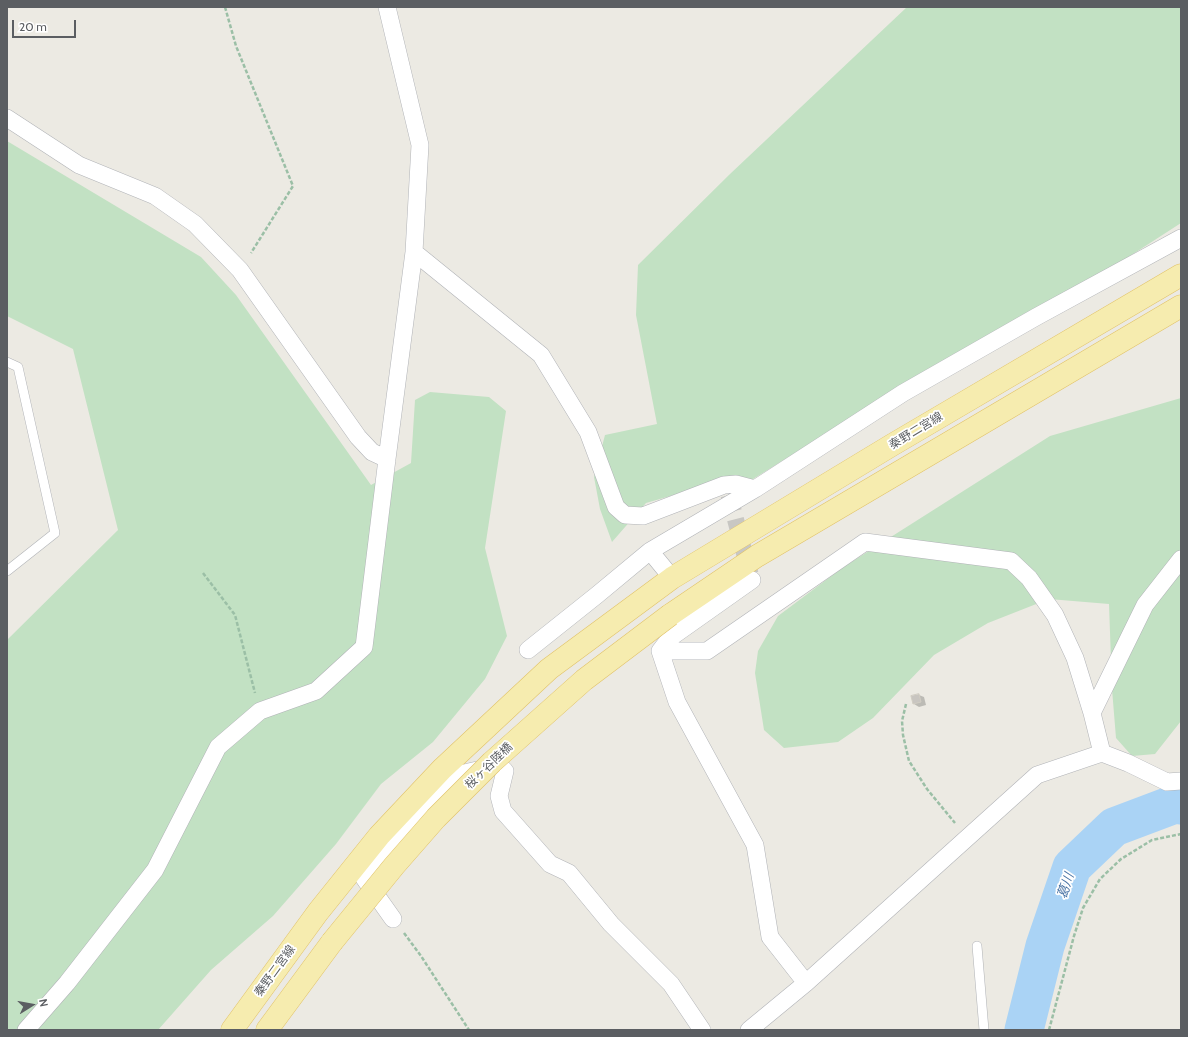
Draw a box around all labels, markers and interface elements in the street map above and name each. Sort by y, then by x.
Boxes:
scale bar [14,12,78,38]
text: 20 m [19,19,47,34]
street label: 秦野二宮線 [887,409,945,453]
street label: 桜ヶ谷陸橋 [462,740,516,792]
water label: 葛川 [1054,871,1078,901]
street label: 秦野二宮線 [252,942,298,1000]
north arrow [12,985,52,1025]
text: N [36,998,51,1008]

